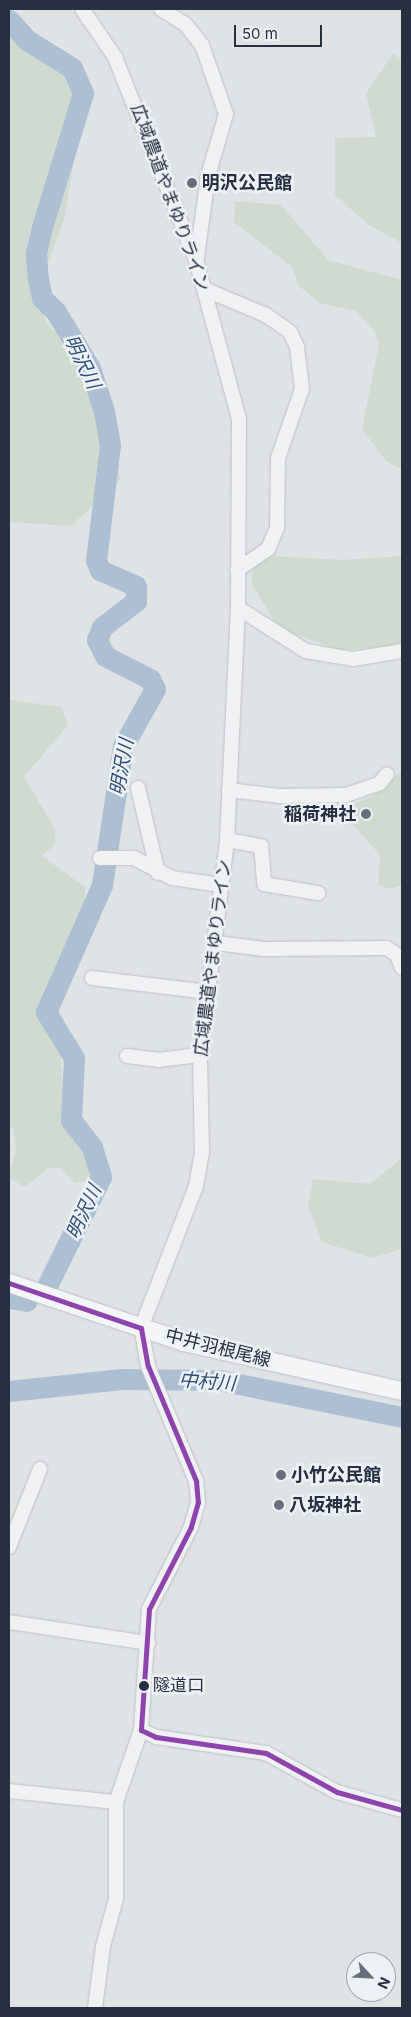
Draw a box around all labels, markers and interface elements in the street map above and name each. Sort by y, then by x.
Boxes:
scale bar [236,15,324,47]
text: 50 m [242,24,278,43]
street label: 広域農道やまゆりライン [126,101,214,295]
place label: 明沢公民館 [202,172,292,194]
marker: 明沢公民館 [186,177,198,189]
water label: 明沢川 [59,331,105,393]
water label: 明沢川 [106,737,138,797]
place label: 稲荷神社 [284,803,356,825]
marker: 稲荷神社 [360,808,372,820]
street label: 広域農道やまゆりライン [190,858,236,1058]
water label: 明沢川 [62,1181,106,1243]
street label: 中井羽根尾線 [163,1324,273,1372]
water label: 中村川 [178,1369,236,1395]
place label: 小竹公民館 [291,1464,381,1486]
marker: 小竹公民館 [275,1469,287,1481]
place label: 八坂神社 [289,1494,361,1516]
marker: 八坂神社 [273,1499,285,1511]
place label: 隧道口 [153,1676,204,1696]
marker: 隧道口 [139,1681,149,1691]
north arrow [346,1952,396,2002]
text: N [374,1975,394,1992]

